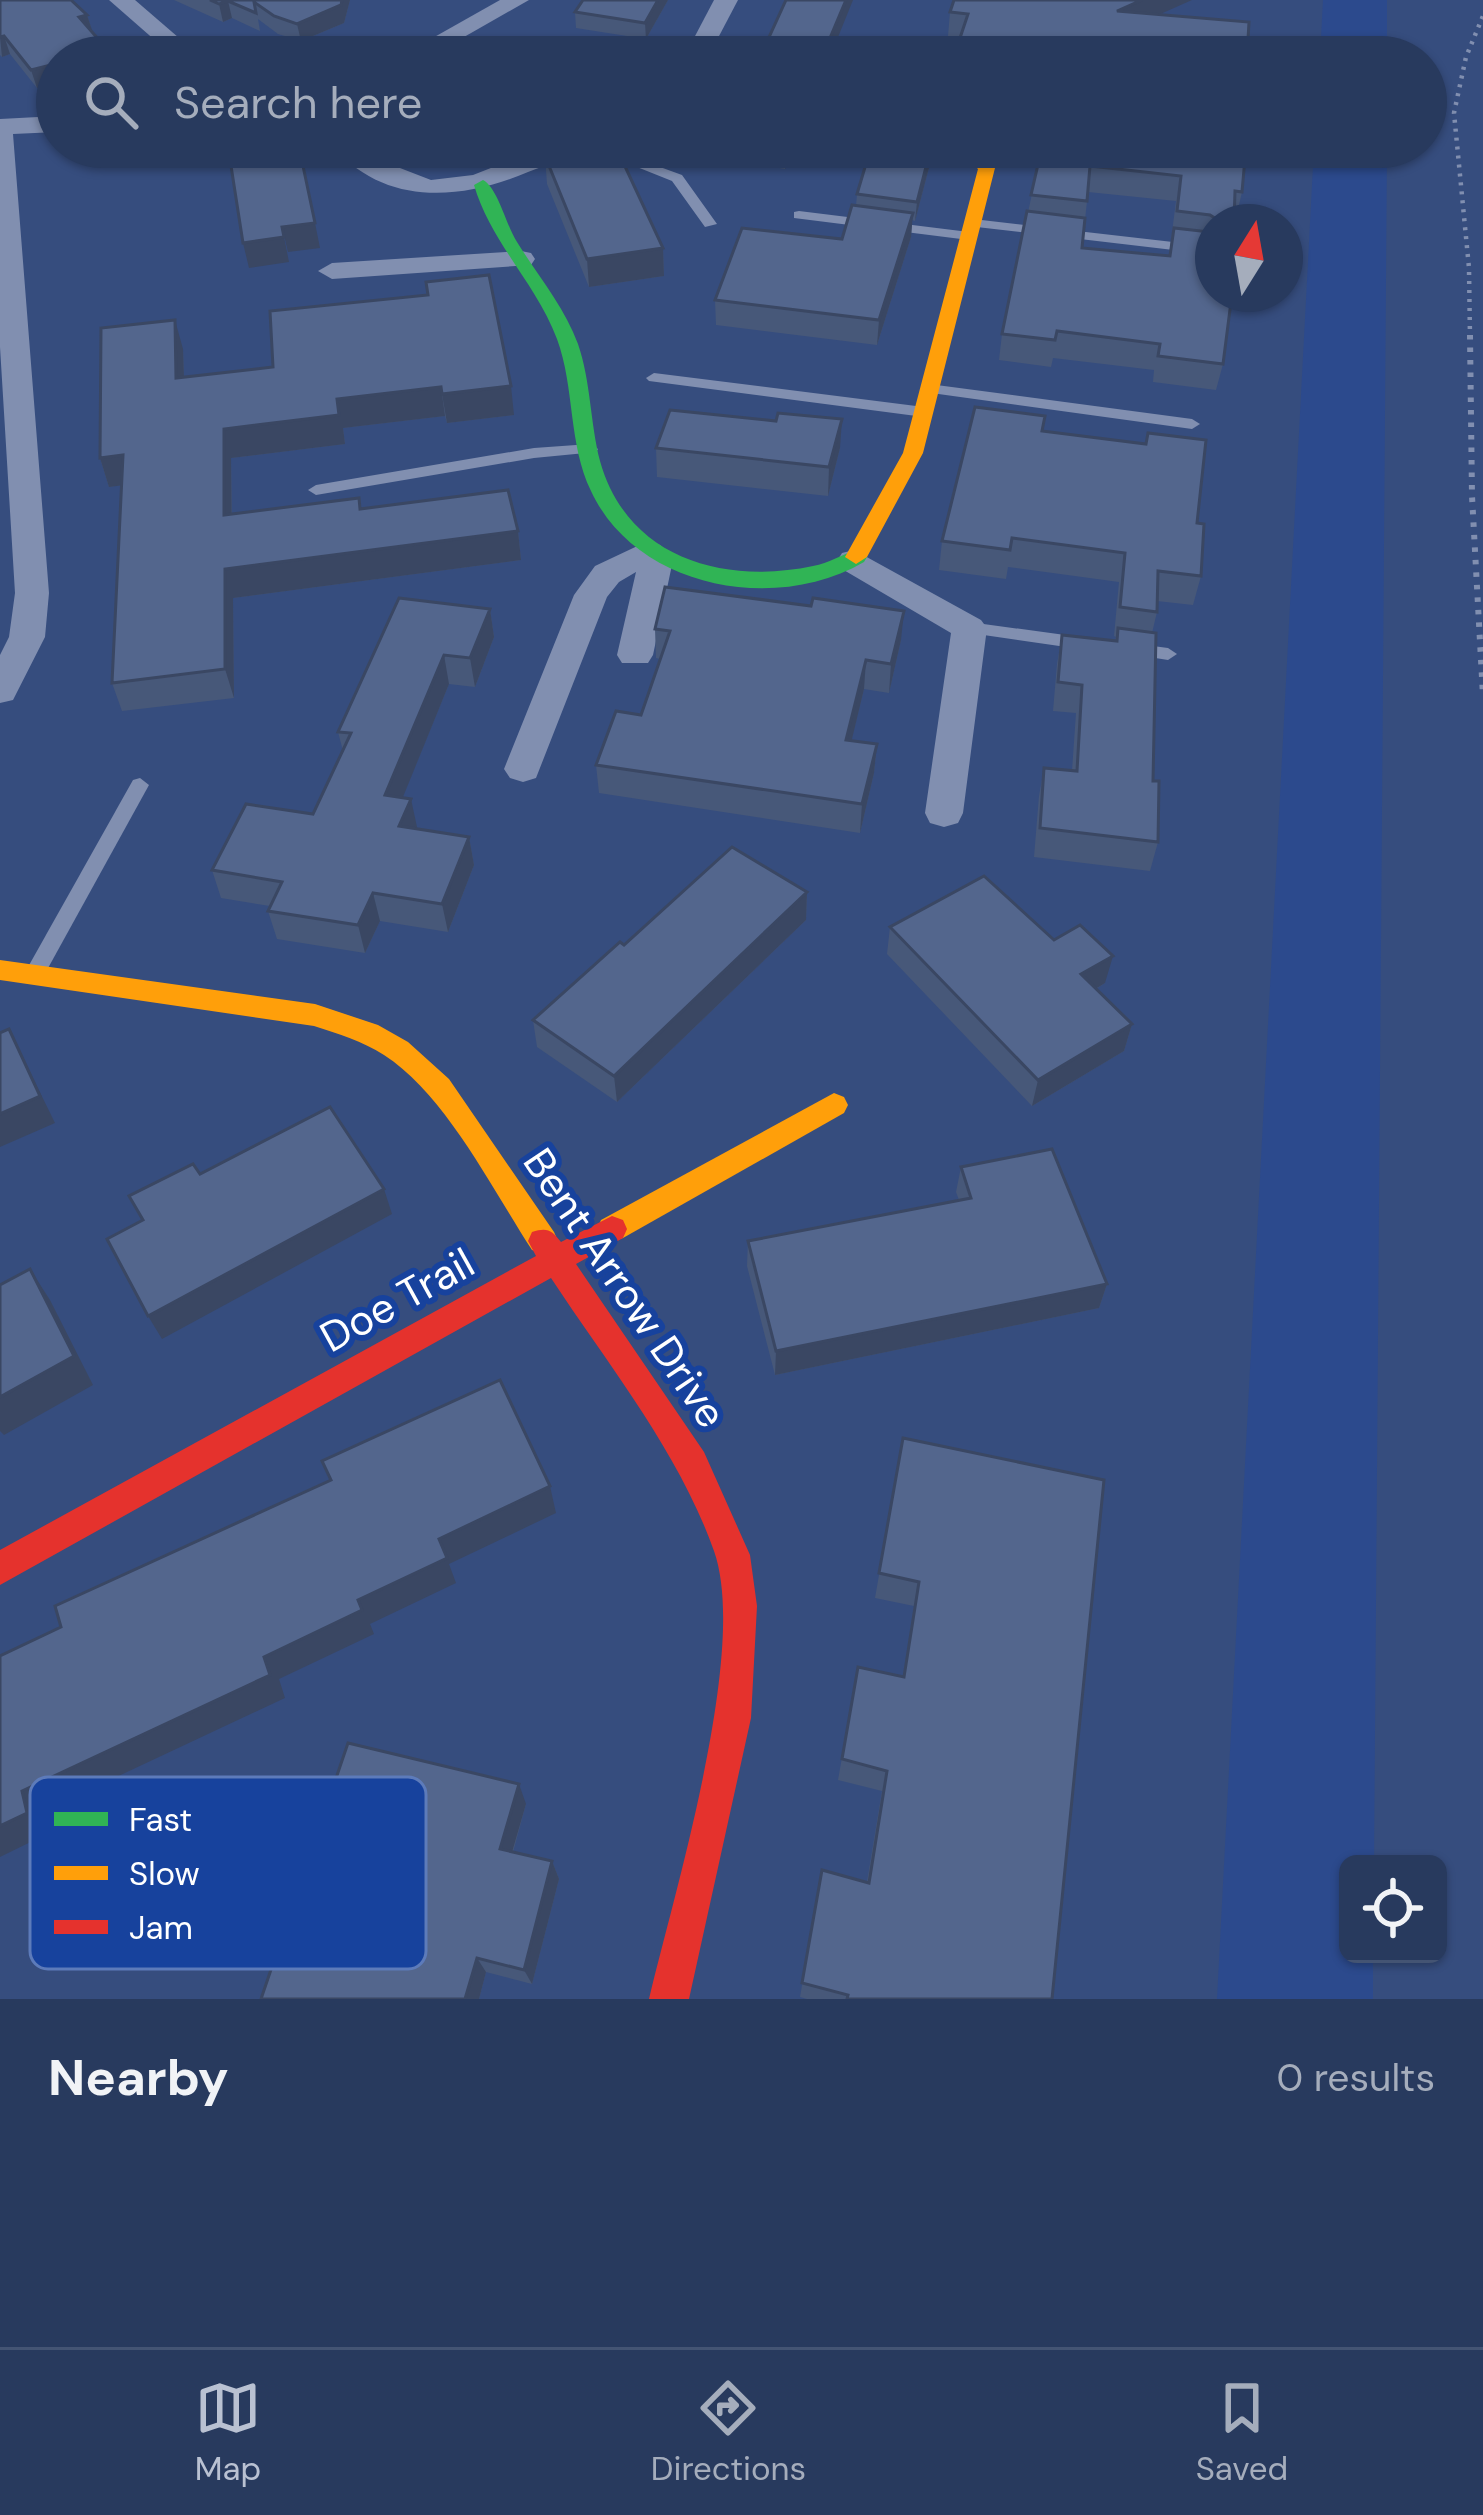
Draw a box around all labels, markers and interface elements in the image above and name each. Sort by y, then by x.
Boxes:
search box [36,36,1447,168]
icon: search [78,69,144,135]
text: Search here [174,73,422,132]
north arrow [1195,204,1303,312]
street label: Bent Arrow Drive [511,1138,739,1438]
street label: Doe Trail [310,1235,484,1365]
legend [30,1777,426,1969]
text: Fast [129,1798,192,1841]
text: Slow [129,1852,200,1895]
map controls [1339,1855,1447,1963]
button: locate [1339,1855,1447,1963]
text: Jam [129,1906,193,1949]
text: Nearby [48,2044,229,2111]
text: 0 results [1277,2052,1435,2103]
tab: Map [195,2375,261,2490]
tab: Directions [651,2375,806,2490]
tab: Saved [1196,2375,1288,2490]

